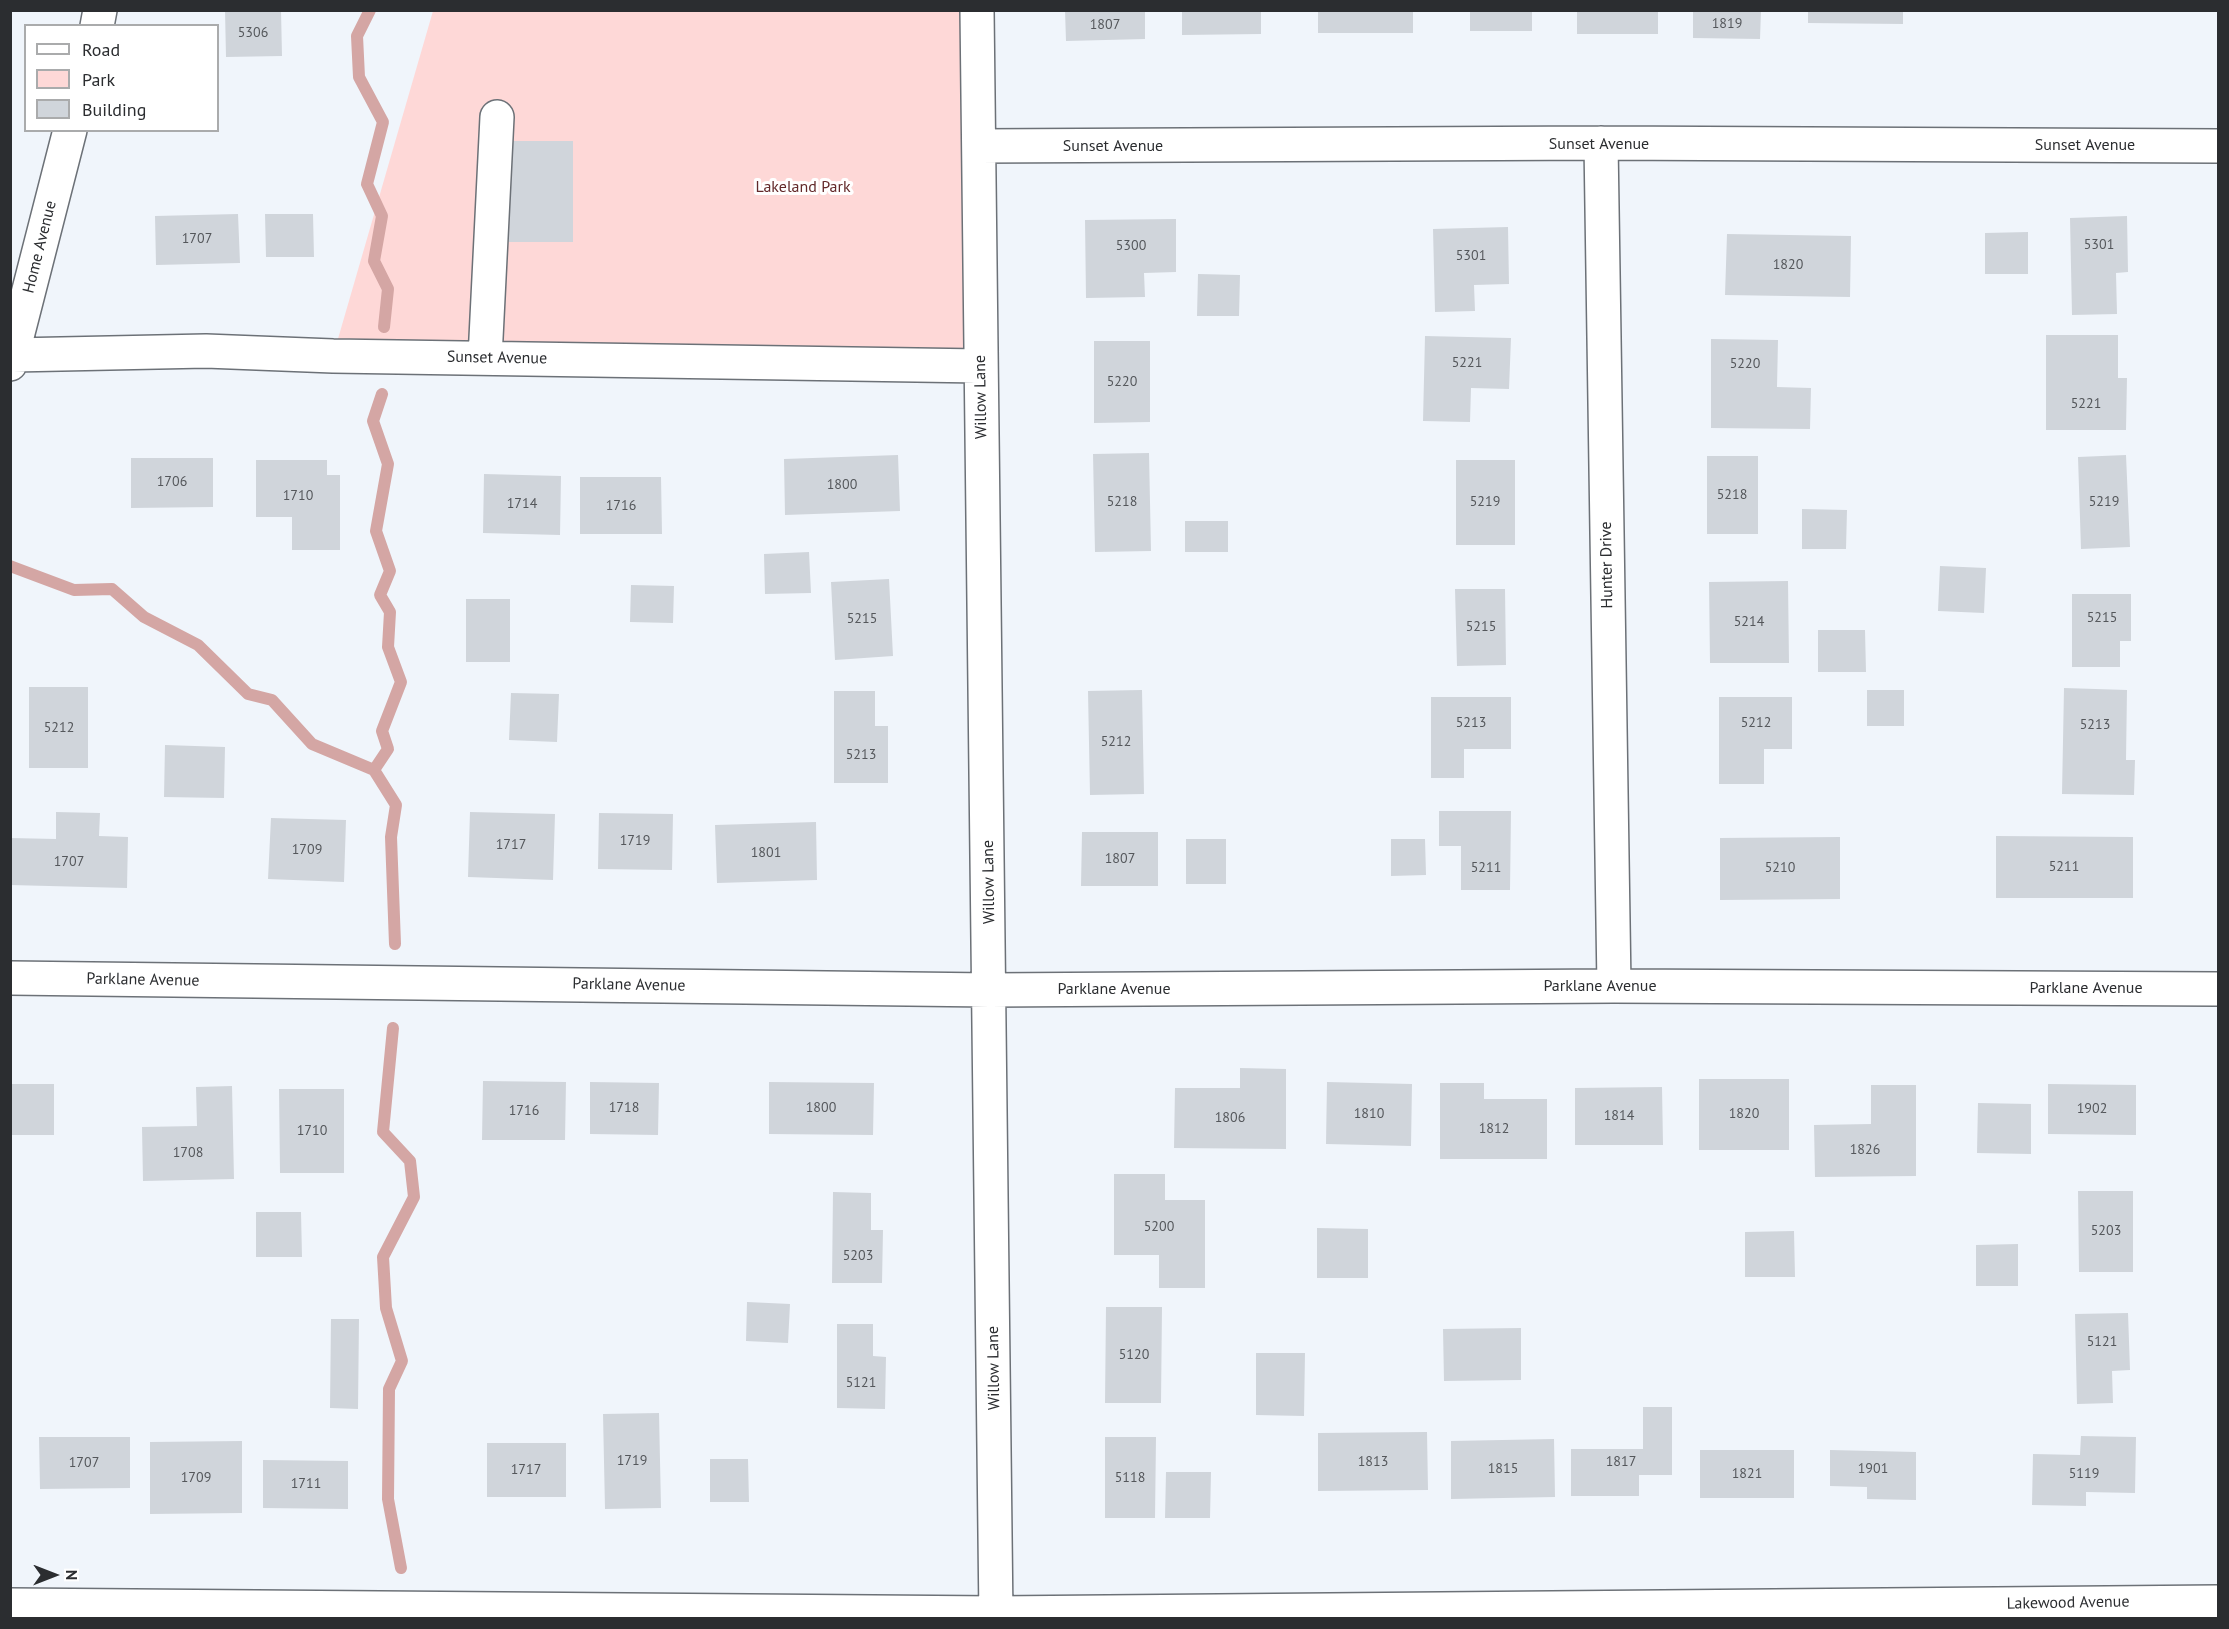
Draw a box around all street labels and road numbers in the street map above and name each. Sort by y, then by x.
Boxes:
street label: Sunset Avenue [1549,134,1649,154]
street label: Sunset Avenue [2035,135,2135,155]
street label: Sunset Avenue [1063,136,1163,156]
street label: Home Avenue [19,199,61,295]
street label: Sunset Avenue [447,348,547,368]
street label: Willow Lane [971,355,991,439]
street label: Hunter Drive [1597,521,1617,609]
street label: Willow Lane [979,840,999,924]
street label: Parklane Avenue [86,969,200,991]
street label: Parklane Avenue [572,974,686,996]
street label: Parklane Avenue [1543,976,1657,996]
street label: Parklane Avenue [2029,978,2143,998]
street label: Parklane Avenue [1057,979,1171,999]
street label: Willow Lane [984,1326,1004,1410]
street label: Lakewood Avenue [2006,1592,2130,1614]

